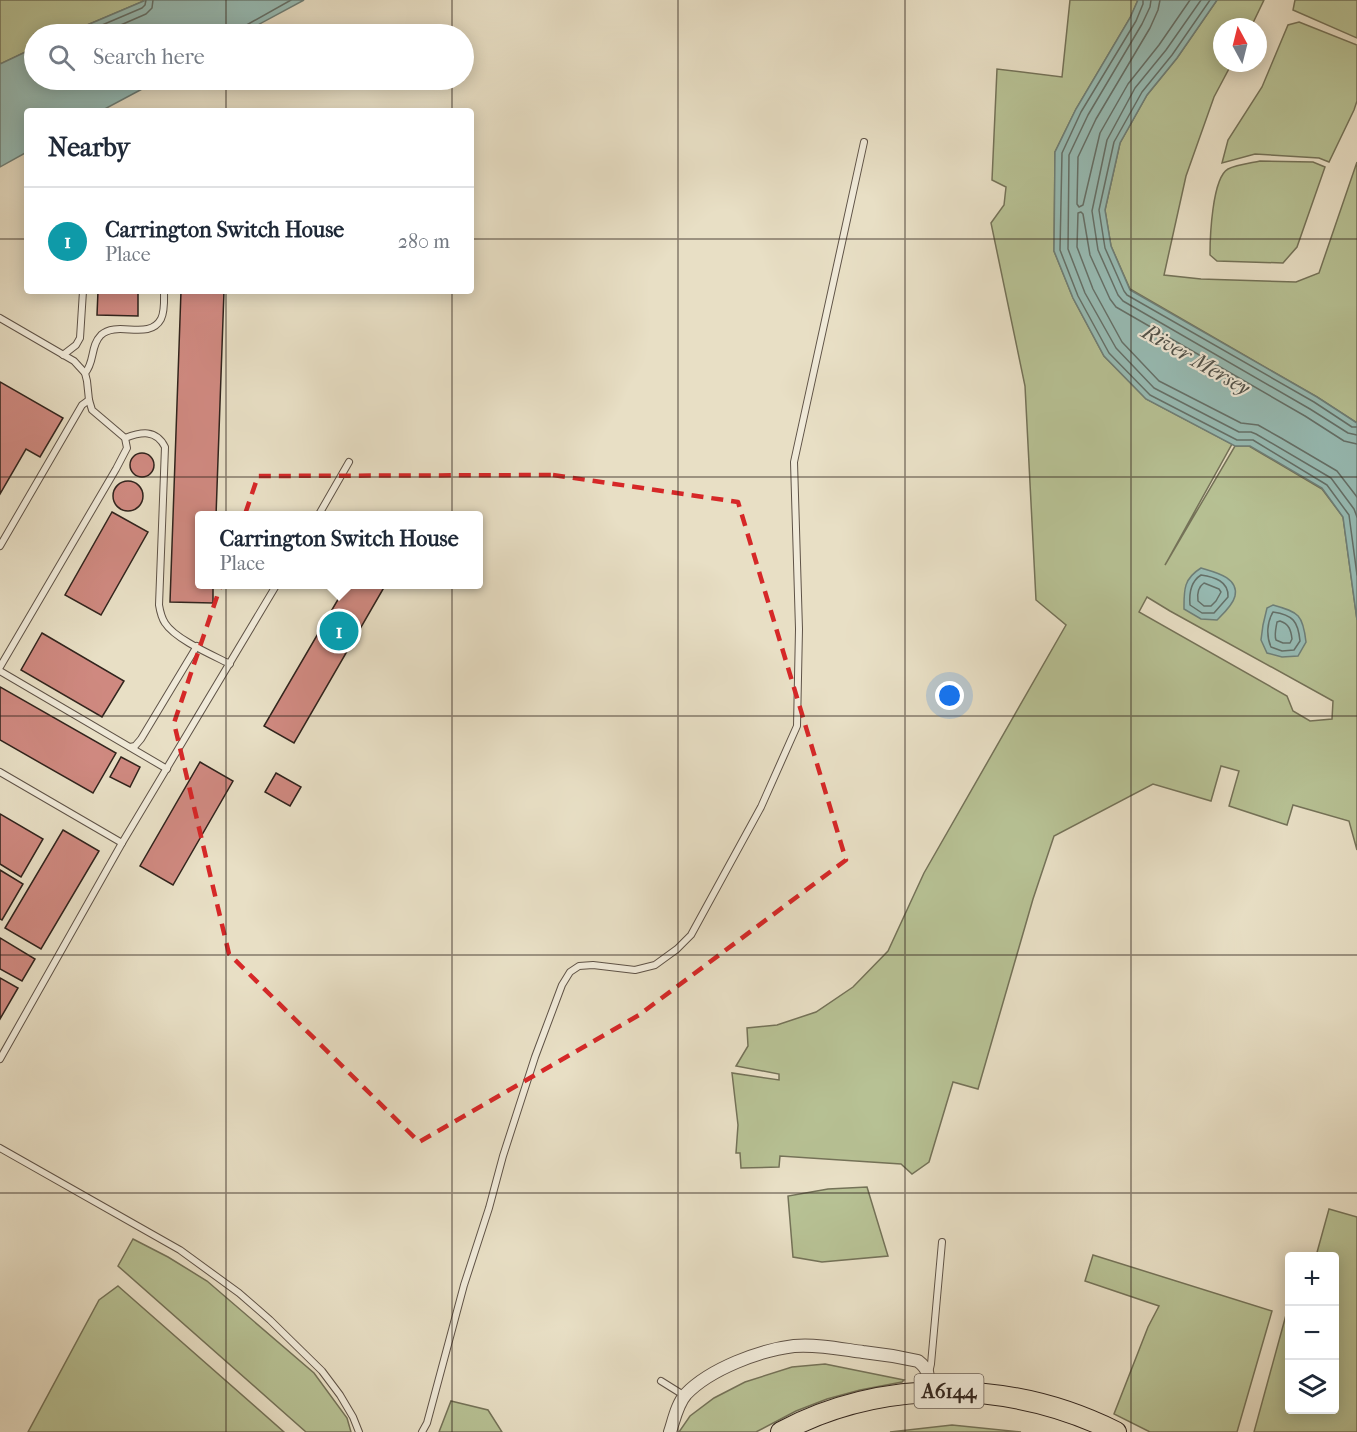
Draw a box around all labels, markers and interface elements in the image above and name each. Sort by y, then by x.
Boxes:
north arrow [1213,18,1267,72]
search box [24,24,474,90]
icon: search [45,41,78,74]
text: Search here [93,44,205,70]
text: Nearby [48,132,130,163]
text: Carrington Switch House [105,217,344,243]
text: 1 [64,230,71,253]
text: 280 m [398,230,450,253]
text: Place [105,243,151,266]
water label: River Mersey [1136,318,1255,402]
popup [195,511,483,589]
text: Carrington Switch House [219,526,459,552]
text: Place [219,552,265,575]
pin: 1 [320,608,358,654]
your location [935,681,964,710]
map controls [1285,1252,1339,1414]
button: + [1285,1252,1339,1306]
button: − [1285,1306,1339,1360]
button: layers [1285,1360,1339,1414]
road number: A6144 [914,1374,984,1408]

